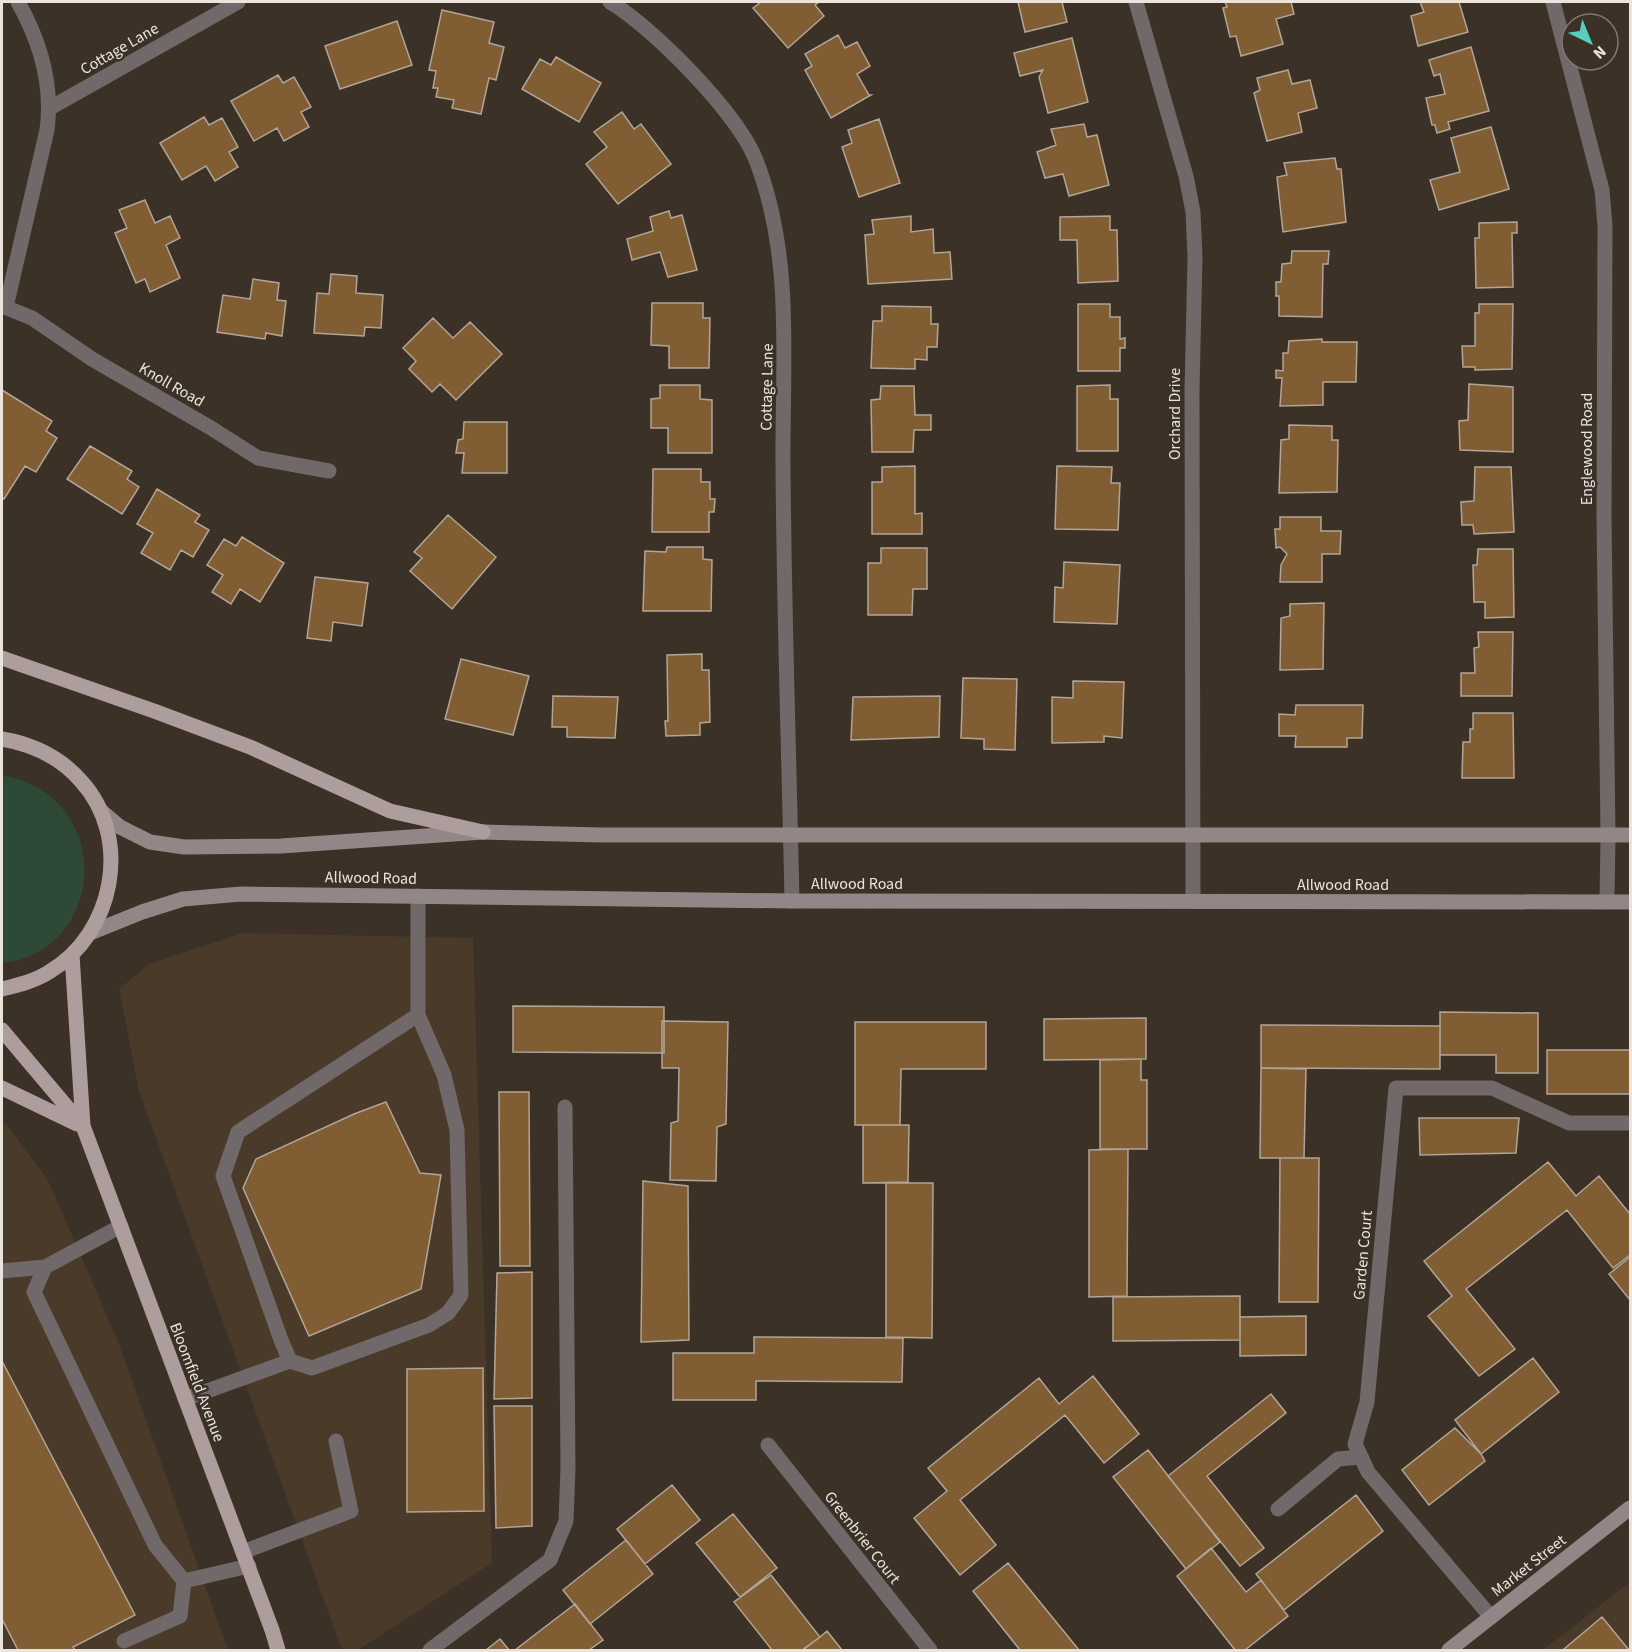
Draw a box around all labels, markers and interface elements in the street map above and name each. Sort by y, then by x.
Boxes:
north arrow [1560,12,1620,72]
street label: Cottage Lane [76,17,163,80]
text: N [1588,41,1611,64]
street label: Cottage Lane [755,343,779,431]
street label: Knoll Road [135,357,208,412]
street label: Orchard Drive [1164,368,1186,460]
street label: Englewood Road [1576,393,1598,505]
street label: Allwood Road [325,866,417,890]
street label: Allwood Road [811,873,903,895]
street label: Allwood Road [1297,874,1389,896]
street label: Garden Court [1348,1209,1378,1301]
street label: Bloomfield Avenue [164,1320,230,1445]
street label: Greenbrier Court [819,1487,906,1589]
street label: Market Street [1487,1529,1571,1602]

